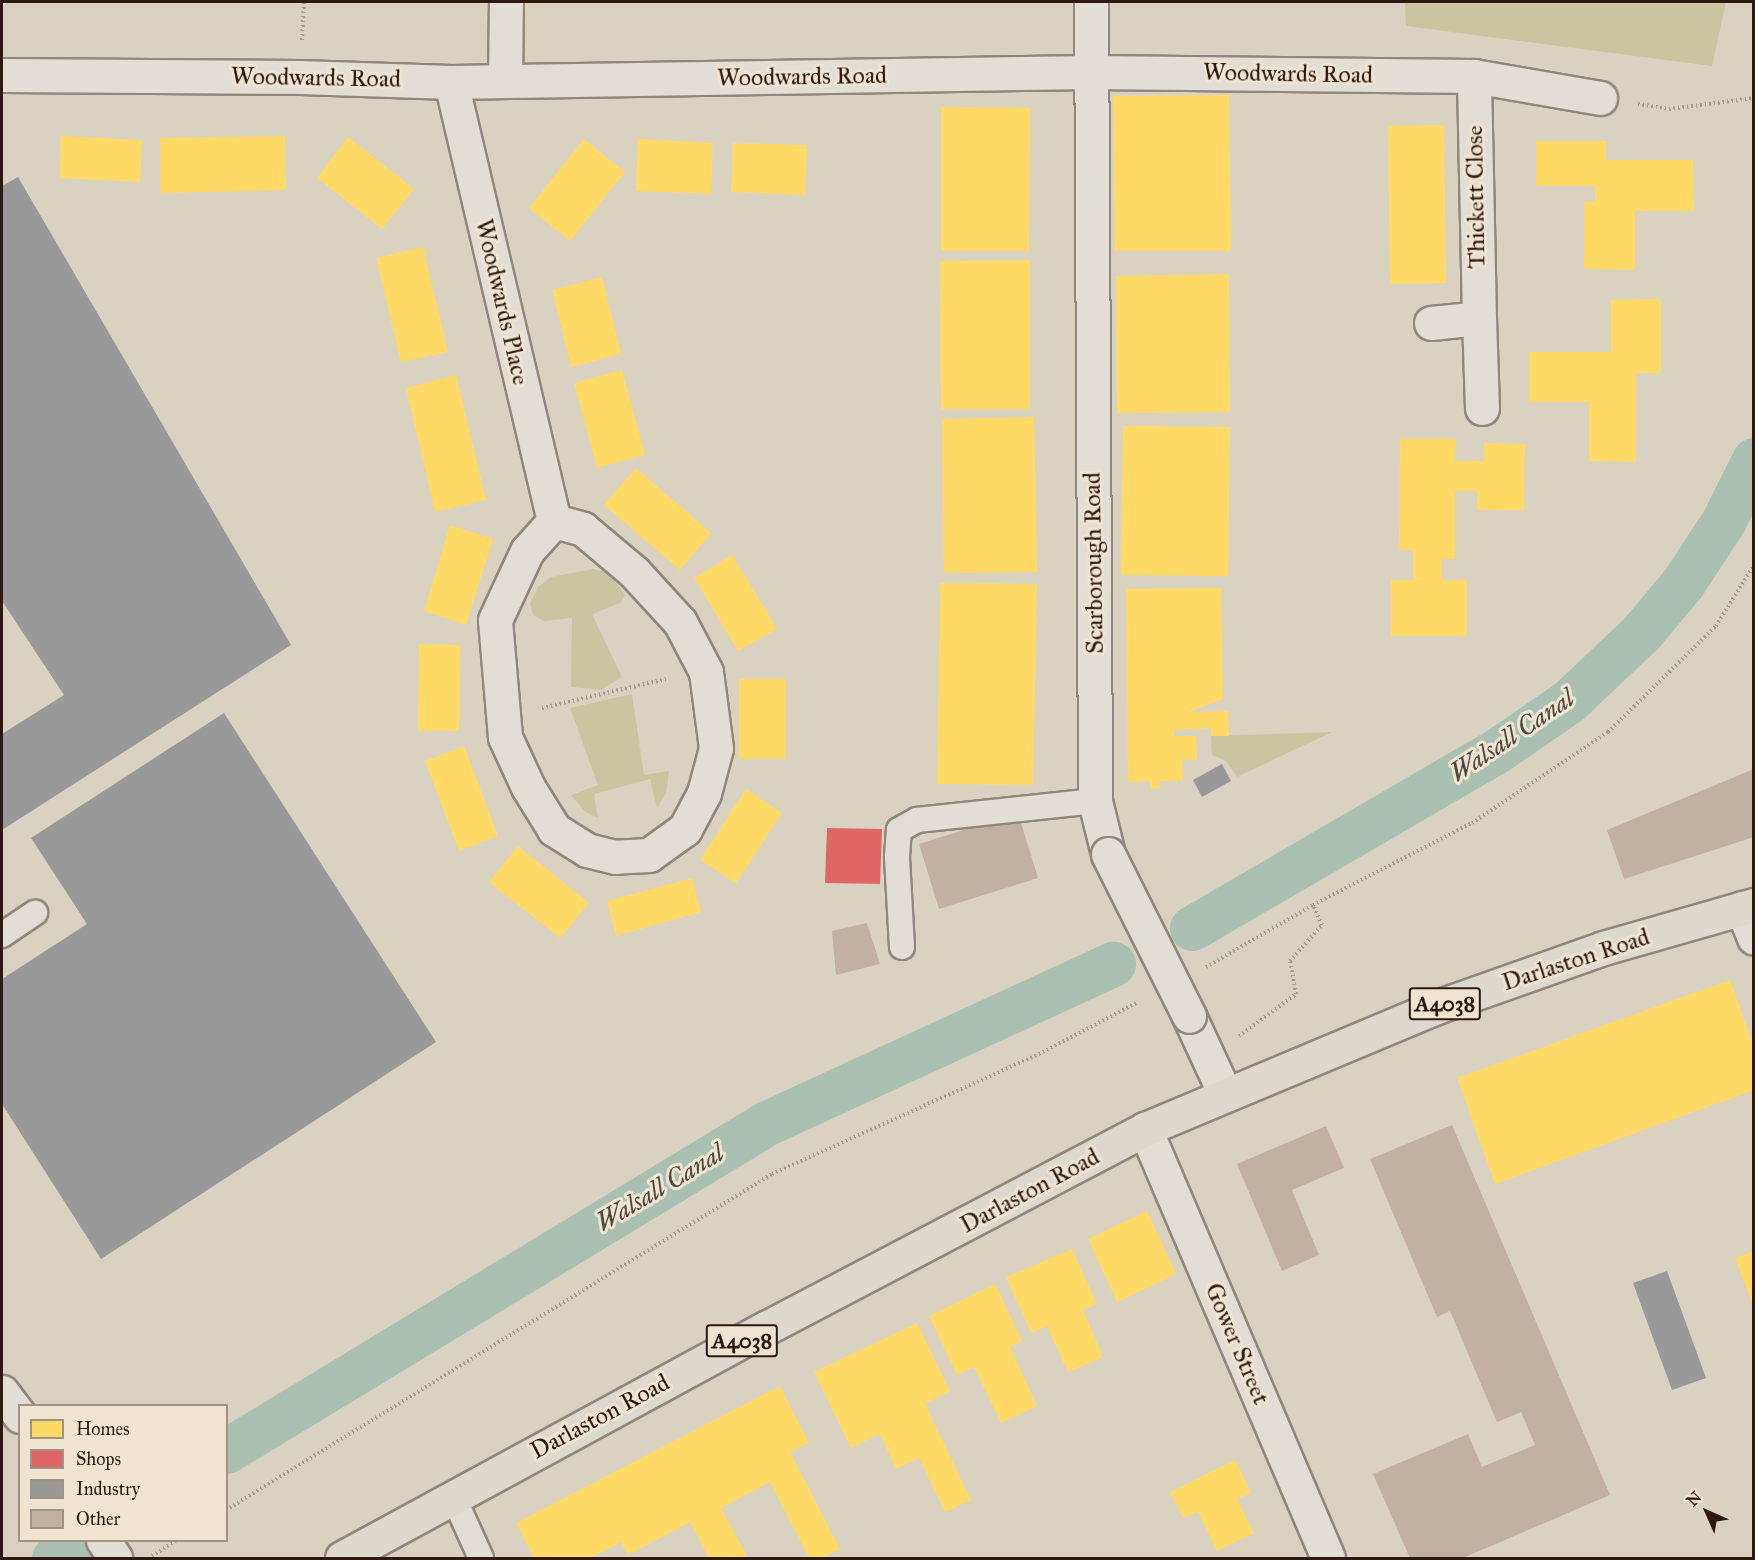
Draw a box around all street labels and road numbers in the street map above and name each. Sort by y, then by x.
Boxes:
street label: Woodwards Road [1203,58,1373,90]
street label: Woodwards Road [717,61,887,93]
street label: Woodwards Road [231,62,401,94]
street label: Thickett Close [1460,125,1492,269]
street label: Woodwards Place [469,216,535,388]
street label: Scarborough Road [1078,472,1110,654]
street label: Darlaston Road [1499,923,1653,997]
road number: A4038 [1408,985,1482,1023]
street label: Darlaston Road [956,1142,1104,1240]
street label: Gower Street [1199,1279,1275,1409]
road number: A4038 [704,1322,780,1360]
street label: Darlaston Road [526,1368,674,1466]

